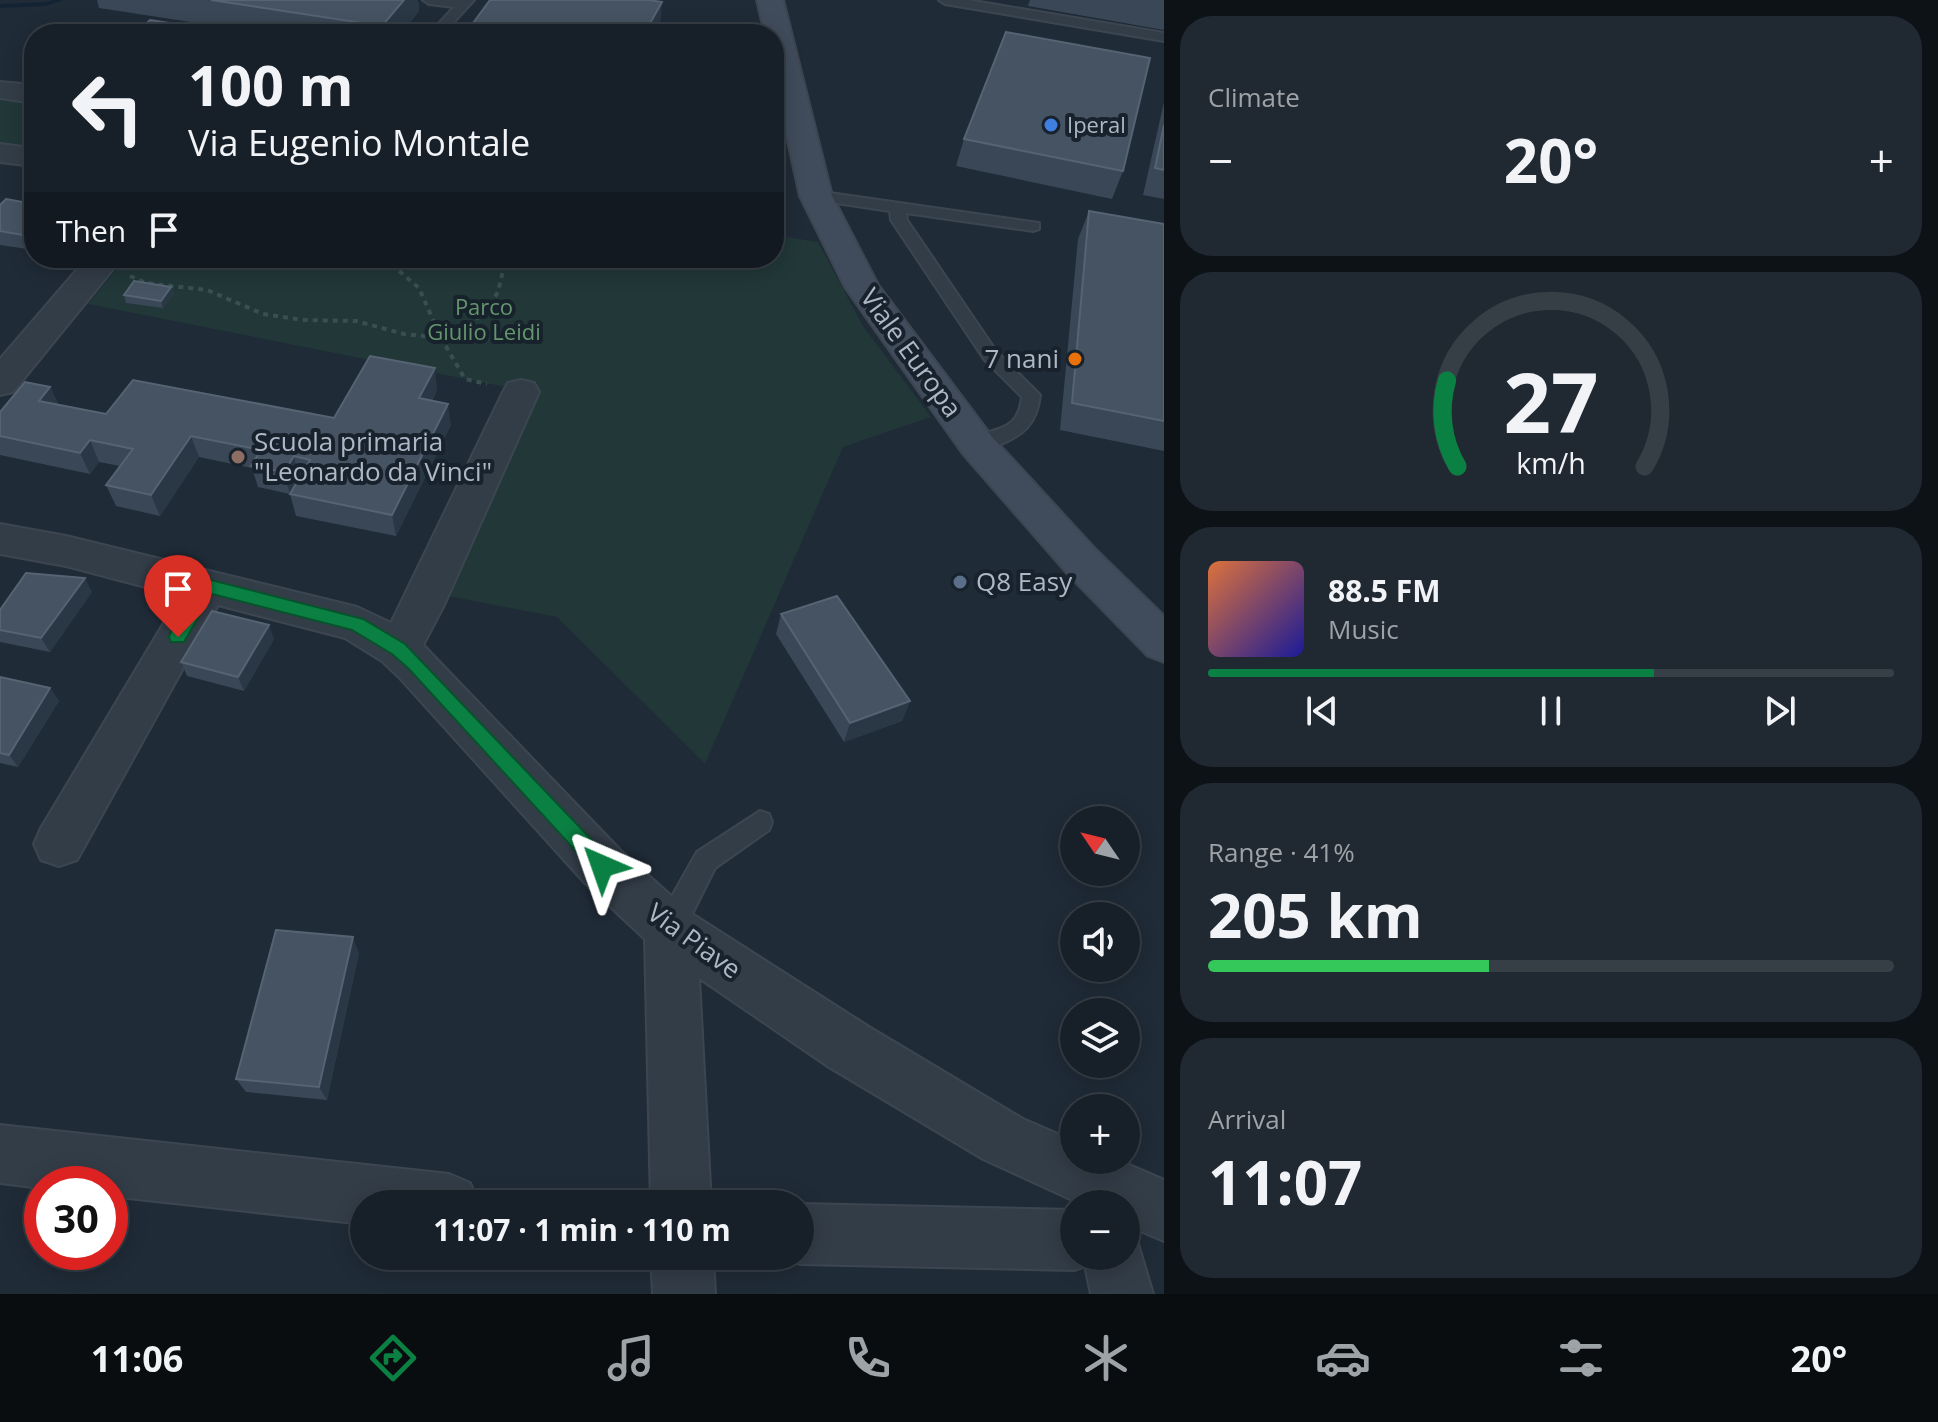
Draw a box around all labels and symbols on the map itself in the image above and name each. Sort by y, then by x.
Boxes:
place label: Iperal [1067,109,1126,139]
marker: Iperal [1042,116,1060,134]
street label: Viale Europa [853,281,971,424]
park label: Parco Giulio Leidi [427,291,541,346]
place label: 7 nani [984,340,1059,376]
marker: 7 nani [1066,350,1084,368]
place label: Scuola primaria "Leonardo da Vinci" [254,423,492,489]
marker: Scuola primaria "Leonardo da Vinci" [229,448,247,466]
pin [144,555,212,637]
place label: Q8 Easy [976,563,1073,599]
marker: Q8 Easy [951,573,969,591]
north arrow [1060,806,1140,886]
position arrow [560,824,644,908]
street label: Via Piave [641,894,749,986]
speed limit sign: 30 [24,1166,128,1270]

